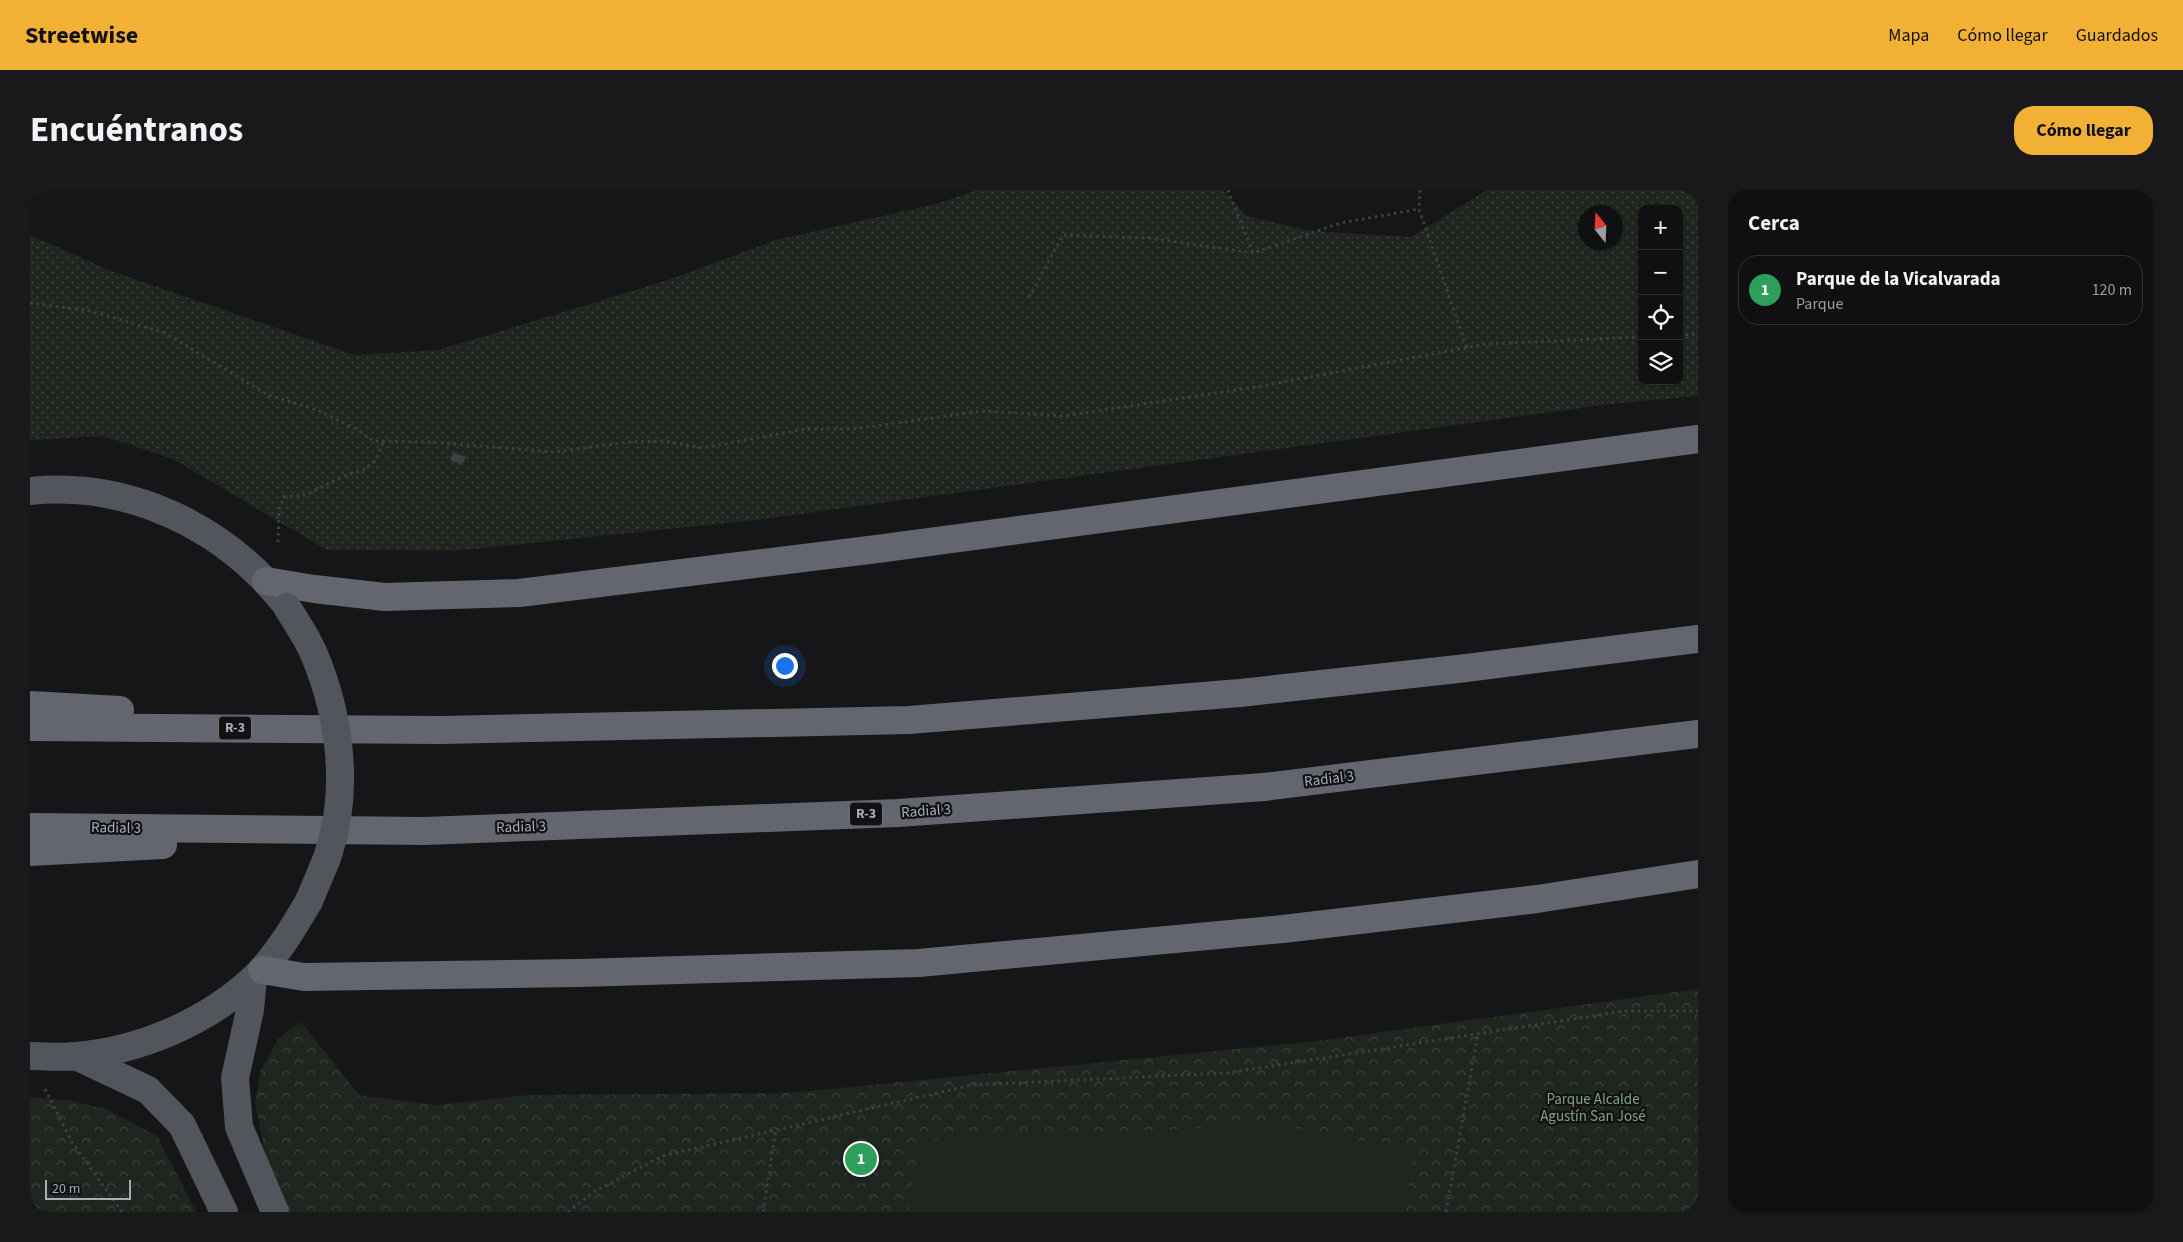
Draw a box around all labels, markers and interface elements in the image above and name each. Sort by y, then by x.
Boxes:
text: Streetwise [25,18,138,53]
text: Mapa [1888,23,1929,48]
text: Cómo llegar [1957,23,2048,48]
text: Guardados [2076,23,2158,48]
text: Encuéntranos [30,105,243,155]
button: Cómo llegar [2014,106,2153,155]
north arrow [1578,205,1623,250]
map controls [1638,205,1683,385]
button: + [1638,205,1683,250]
text: Cerca [1748,208,1800,238]
button: − [1638,250,1683,295]
text: Parque de la Vicalvarada [1796,266,2001,293]
text: 1 [1761,279,1769,301]
text: 120 m [2092,279,2132,301]
text: Parque [1796,293,1843,315]
button: locate [1638,295,1683,340]
button: layers [1638,340,1683,385]
your location [772,653,798,679]
road number: R-3 [219,716,251,740]
street label: Radial 3 [1303,766,1355,792]
street label: Radial 3 [900,799,952,823]
road number: R-3 [850,802,882,826]
street label: Radial 3 [496,816,546,838]
street label: Radial 3 [91,817,141,839]
park label: Parque Alcalde Agustín San José [1540,1089,1646,1127]
pin: 1 [845,1140,877,1178]
scale bar [45,1177,131,1200]
text: 20 m [52,1179,80,1199]

